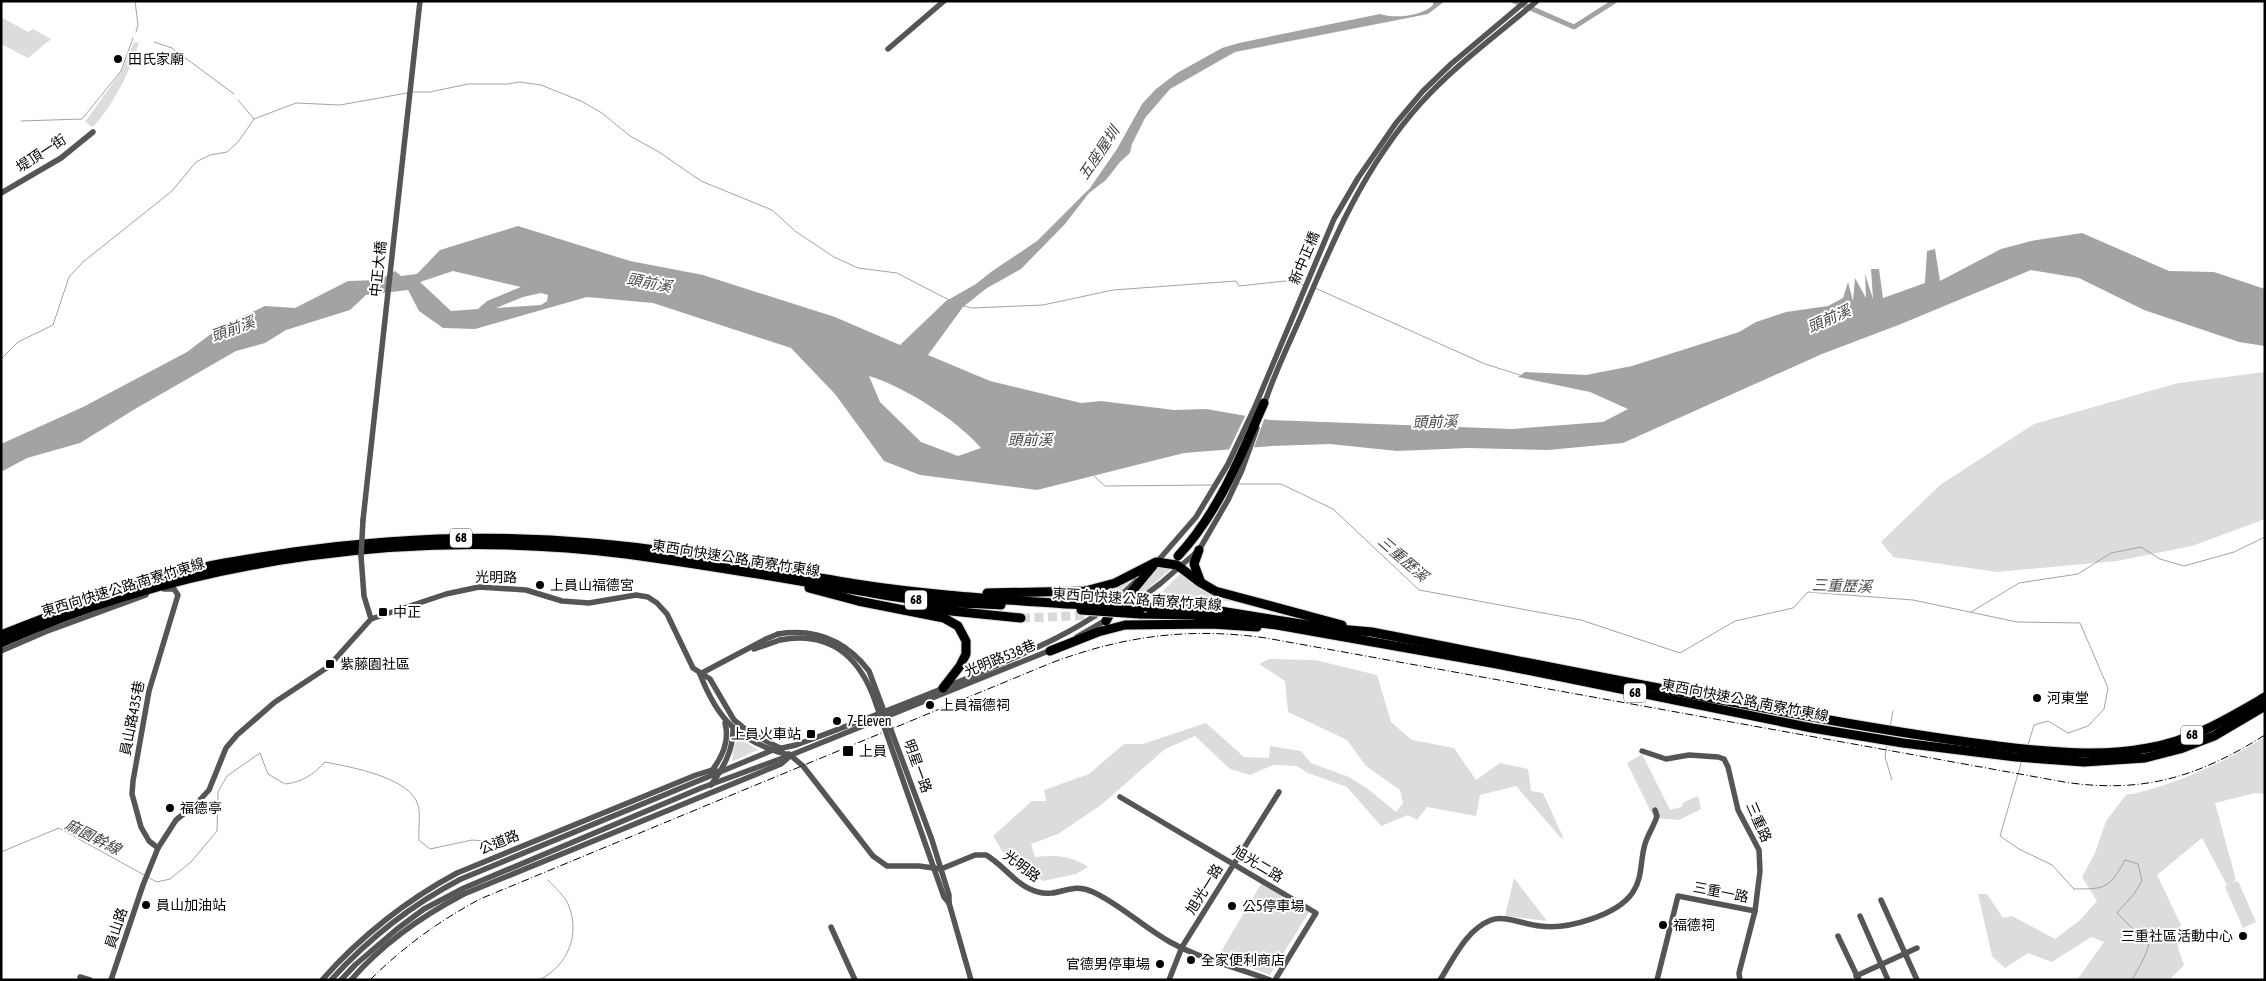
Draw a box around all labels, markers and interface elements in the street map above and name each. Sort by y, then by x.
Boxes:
place label: 田氏家廟 [128,51,184,67]
marker: 田氏家廟 [112,53,124,65]
water label: 五座屋圳 [1075,121,1124,182]
street label: 堤頂一街 [13,131,69,175]
street label: 新中正橋 [1286,229,1322,287]
street label: 中正大橋 [367,240,389,298]
water label: 頭前溪 [625,270,675,296]
water label: 頭前溪 [1805,301,1855,335]
water label: 頭前溪 [209,312,259,344]
water label: 頭前溪 [1412,413,1460,430]
water label: 頭前溪 [1007,431,1054,448]
road number: 68 [450,528,472,548]
water label: 三重歷溪 [1375,533,1433,586]
street label: 東西向快速公路 南寮竹東線 [651,537,821,579]
street label: 東西向快速公路 南寮竹東線 [39,555,207,619]
street label: 光明路 [475,569,517,585]
water label: 三重歷溪 [1812,576,1874,595]
place label: 上員山福德宮 [550,577,634,593]
marker: 上員山福德宮 [534,579,546,591]
street label: 東西向快速公路 南寮竹東線 [1052,585,1222,613]
road number: 68 [905,590,927,610]
place label: 中正 [393,604,421,620]
marker: 中正 [377,606,389,618]
street label: 光明路538巷 [962,636,1038,680]
place label: 紫藤園社區 [340,656,410,672]
marker: 紫藤園社區 [324,658,336,670]
street label: 東西向快速公路 南寮竹東線 [1660,676,1830,724]
street label: 員山路435巷 [117,679,147,757]
road number: 68 [1624,684,1646,702]
place label: 河東堂 [2047,690,2089,706]
marker: 河東堂 [2031,692,2043,704]
place label: 上員福德祠 [940,697,1010,713]
marker: 上員福德祠 [924,699,936,711]
place label: 7-Eleven [847,713,892,729]
marker: 7-Eleven [831,715,843,727]
place label: 上員火車站 [731,726,801,742]
road number: 68 [2181,726,2203,744]
marker: 上員火車站 [805,728,817,740]
street label: 明星一路 [901,737,935,795]
place label: 上員 [859,743,887,759]
marker: 上員 [841,744,855,758]
place label: 福德亭 [180,800,222,816]
street label: 三重路 [1743,800,1775,844]
marker: 福德亭 [164,802,176,814]
water label: 麻園幹線 [63,815,126,859]
street label: 公道路 [477,827,521,857]
street label: 旭光二路 [1230,843,1286,885]
street label: 光明路 [1000,847,1044,885]
street label: 旭光一路 [1182,861,1226,917]
street label: 三重一路 [1692,879,1750,905]
place label: 員山加油站 [156,897,226,913]
place label: 公5停車場 [1242,898,1305,914]
marker: 員山加油站 [140,899,152,911]
marker: 公5停車場 [1226,900,1238,912]
street label: 員山路 [102,906,130,950]
place label: 福德祠 [1673,917,1715,933]
marker: 福德祠 [1657,919,1669,931]
place label: 三重社區活動中心 [2121,928,2233,944]
marker: 三重社區活動中心 [2237,930,2249,942]
place label: 全家便利商店 [1201,952,1285,968]
marker: 全家便利商店 [1185,954,1197,966]
place label: 官德男停車場 [1066,956,1150,972]
marker: 官德男停車場 [1154,958,1166,970]

